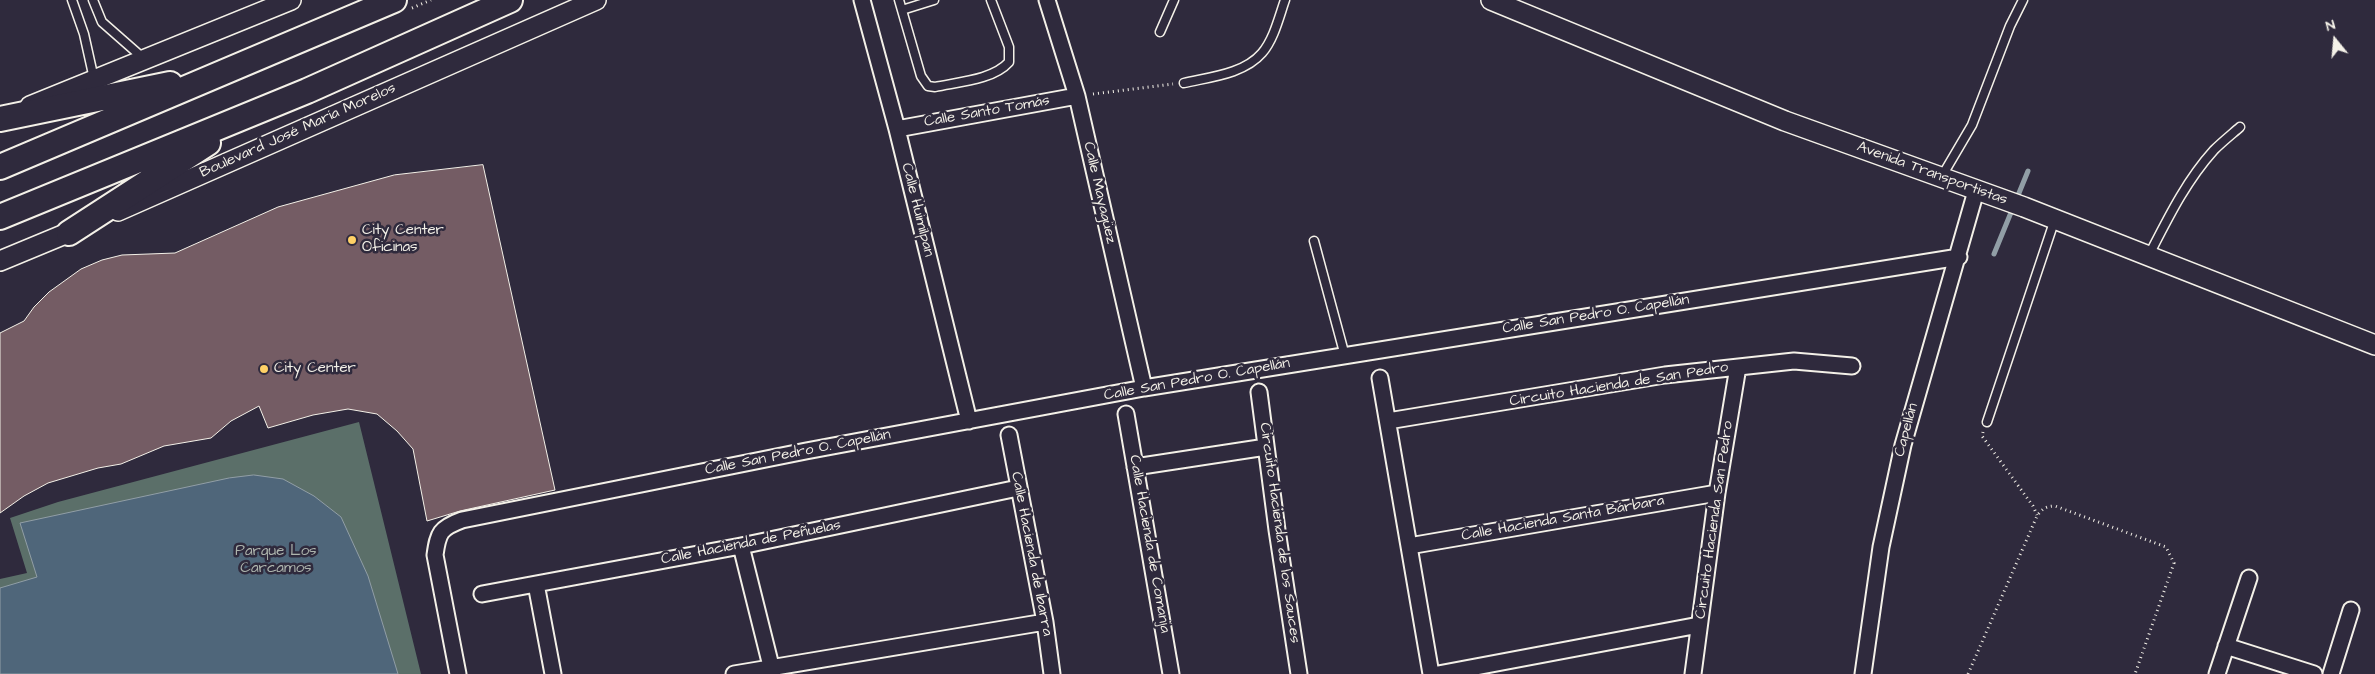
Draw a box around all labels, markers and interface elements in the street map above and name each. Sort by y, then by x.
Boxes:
north arrow [2310,15,2360,65]
text: N [2323,15,2338,37]
street label: Boulevard José María Morelos [197,80,399,182]
street label: Calle Santo Tomás [923,92,1051,132]
street label: Avenida Transportistas [1854,138,2010,210]
street label: Calle Mayagüez [1079,140,1119,246]
street label: Calle Huimilpan [897,161,937,259]
place label: City Center Oficinas [362,222,444,257]
marker: City Center Oficinas [346,234,358,246]
street label: Calle San Pedro O. Capellán [1501,291,1691,339]
street label: Calle San Pedro O. Capellán [1103,355,1291,405]
street label: Circuito Hacienda de San Pedro [1508,359,1730,411]
place label: City Center [274,360,356,378]
marker: City Center [258,363,270,375]
street label: Capellán [1891,401,1923,459]
street label: Circuito Hacienda San Pedro [1692,420,1738,620]
street label: Circuito Hacienda de los Sauces [1255,422,1303,644]
street label: Calle San Pedro O. Capellán [704,426,892,480]
street label: Calle Hacienda de Comanja [1124,454,1174,634]
street label: Calle Hacienda de Ibarra [1006,470,1056,638]
street label: Calle Hacienda Santa Bárbara [1460,492,1666,546]
street label: Calle Hacienda de Peñuelas [660,517,842,569]
park label: Parque Los Carcamos [235,543,317,578]

